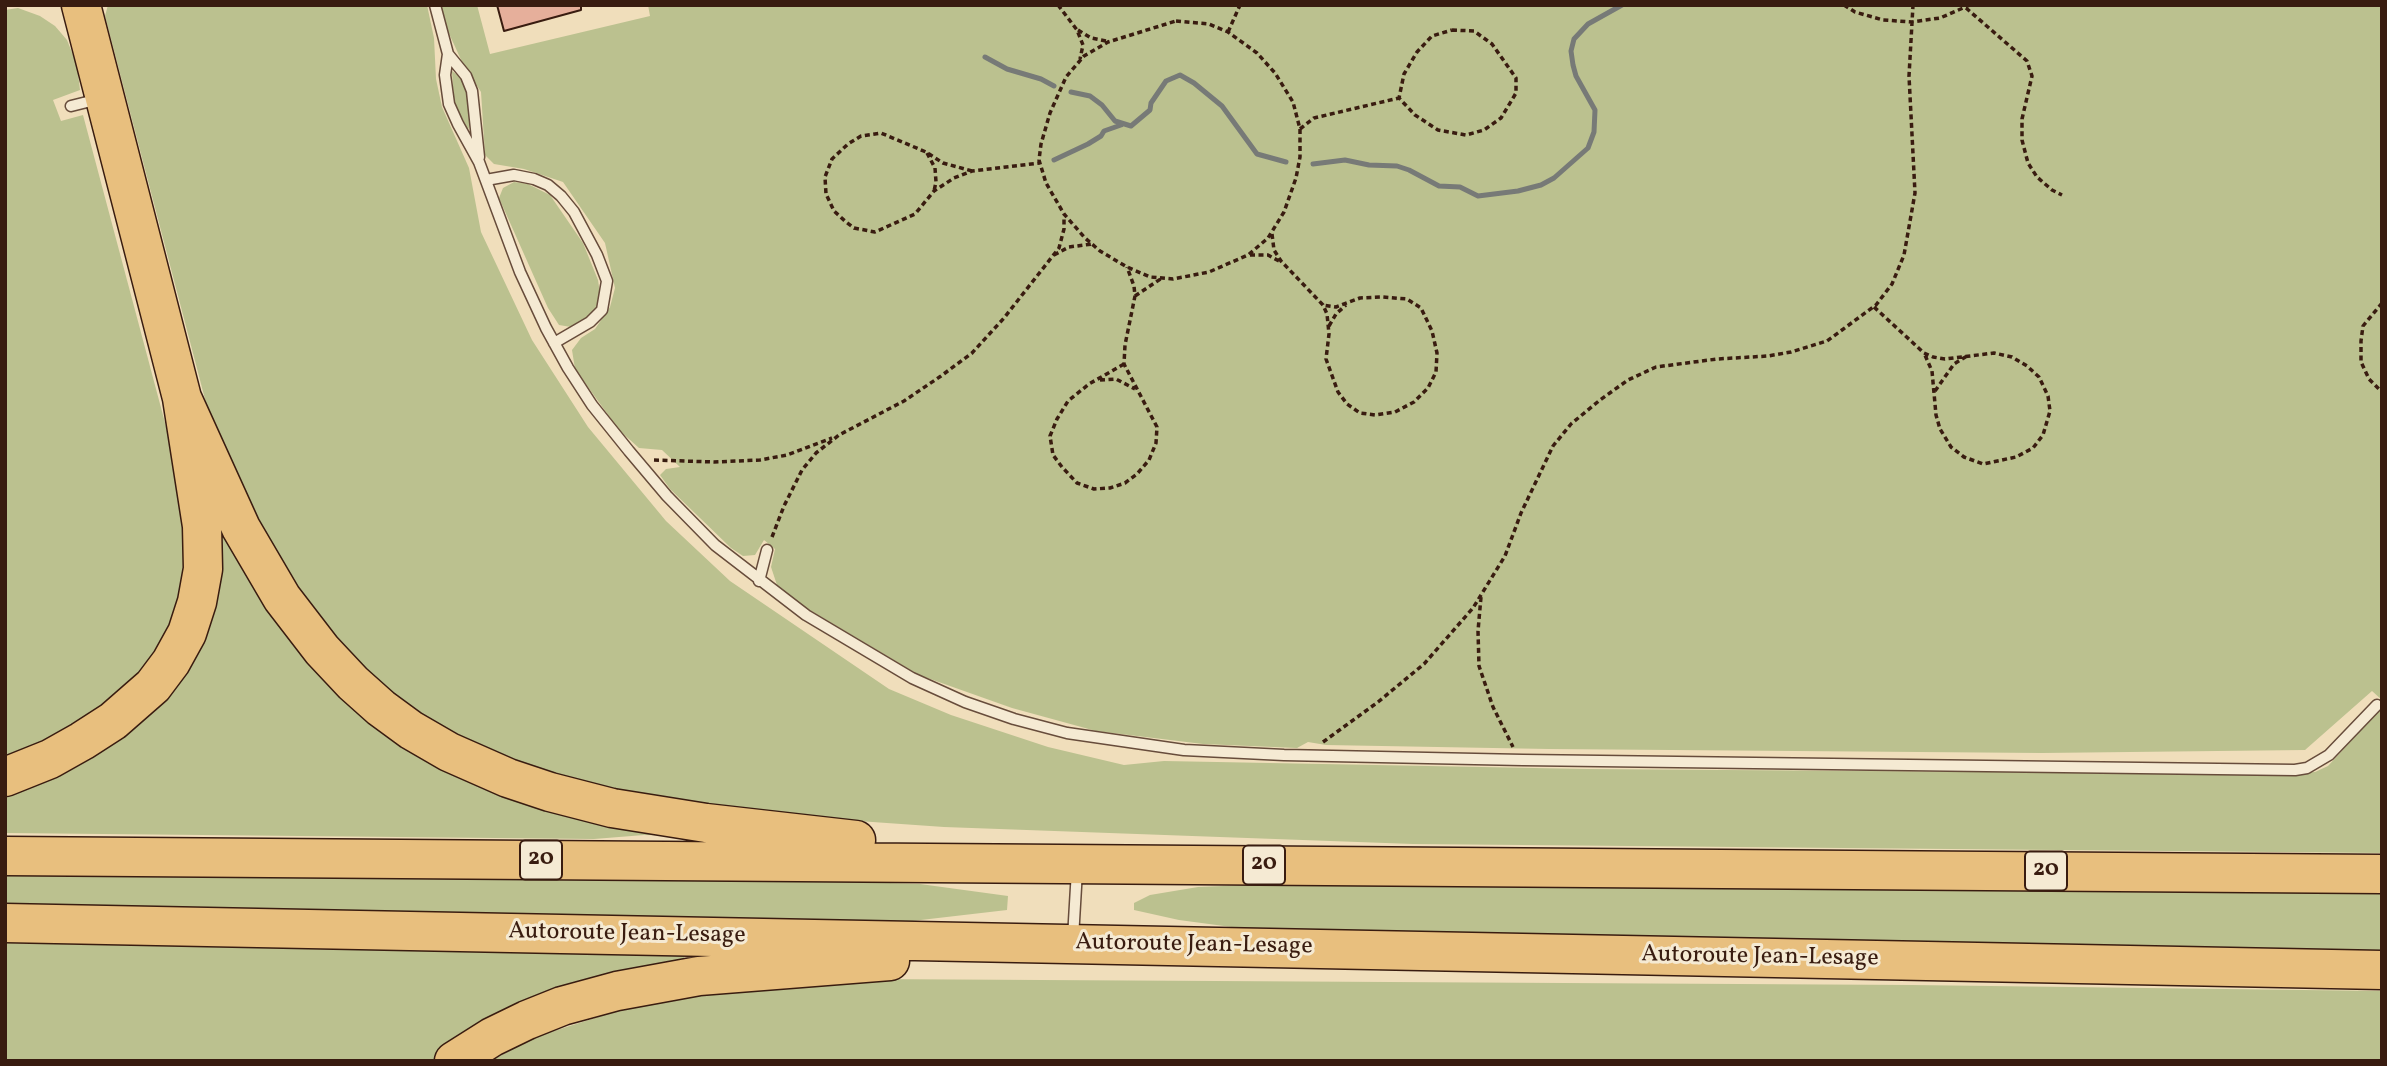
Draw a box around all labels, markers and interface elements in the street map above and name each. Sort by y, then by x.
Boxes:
road number: 20 [520,840,562,880]
road number: 20 [1243,846,1285,884]
road number: 20 [2025,852,2067,890]
street label: Autoroute Jean-Lesage [508,919,746,951]
street label: Autoroute Jean-Lesage [1075,930,1313,962]
street label: Autoroute Jean-Lesage [1641,942,1879,974]

